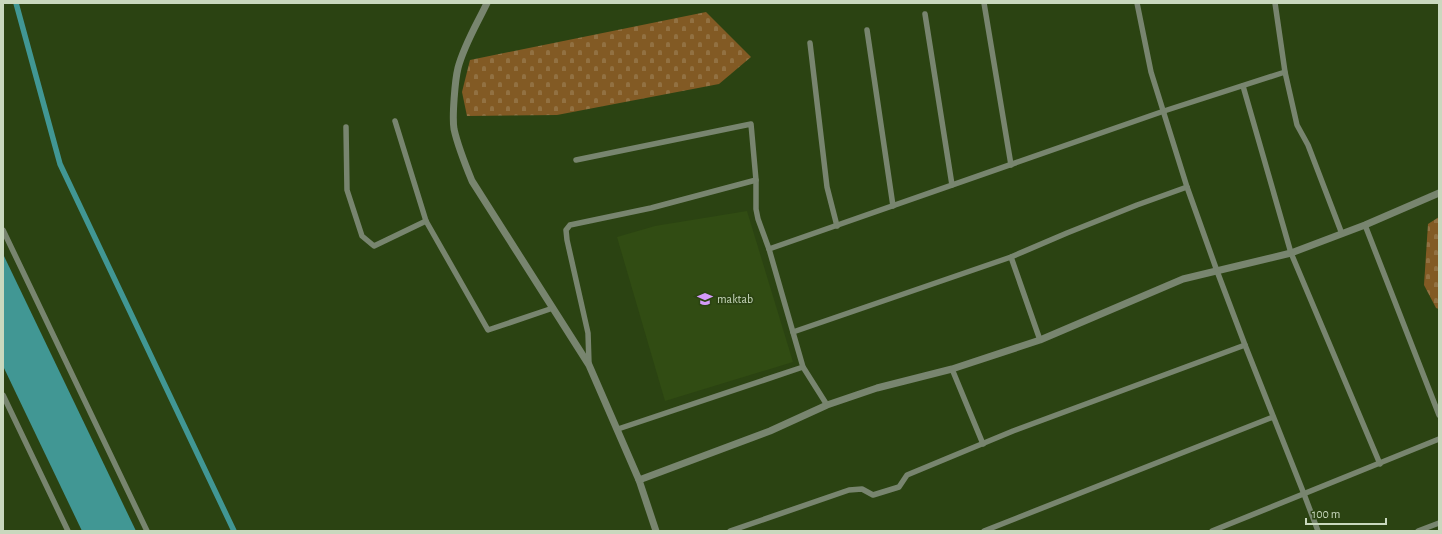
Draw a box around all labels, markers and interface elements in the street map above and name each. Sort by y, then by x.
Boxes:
school or university icon: maktab [696,290,714,308]
place label: maktab [717,293,753,305]
scale bar [1306,500,1386,526]
text: 100 m [1312,508,1340,520]

